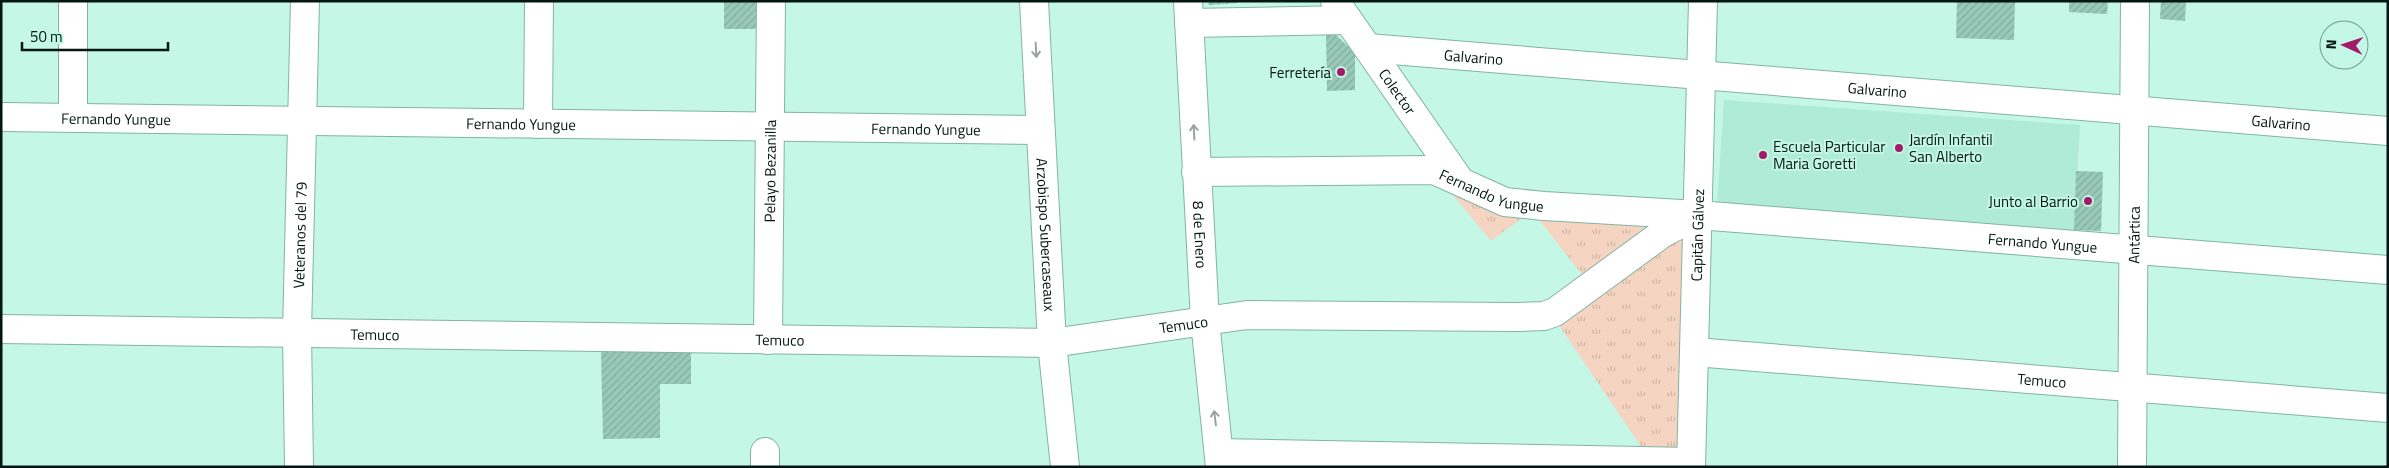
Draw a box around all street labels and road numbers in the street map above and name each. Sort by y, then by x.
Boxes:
street label: Galvarino [1443,43,1504,70]
street label: Colector [1373,63,1422,119]
street label: Galvarino [1847,76,1908,103]
street label: Fernando Yungue [61,106,171,131]
street label: Galvarino [2250,108,2312,136]
street label: Fernando Yungue [466,111,576,136]
street label: Fernando Yungue [871,116,981,141]
street label: Pelayo Bezanilla [758,119,781,222]
street label: Arzobispo Subercaseaux [1031,157,1062,312]
street label: Fernando Yungue [1436,162,1545,217]
street label: Veteranos del 79 [287,181,312,289]
street label: Capitán Gálvez [1684,188,1710,282]
street label: 8 de Enero [1187,200,1214,269]
street label: Antártica [2122,206,2145,264]
street label: Fernando Yungue [1987,227,2098,258]
street label: Temuco [1158,309,1210,339]
street label: Temuco [350,322,400,346]
street label: Temuco [755,328,805,351]
street label: Temuco [2017,367,2067,393]

